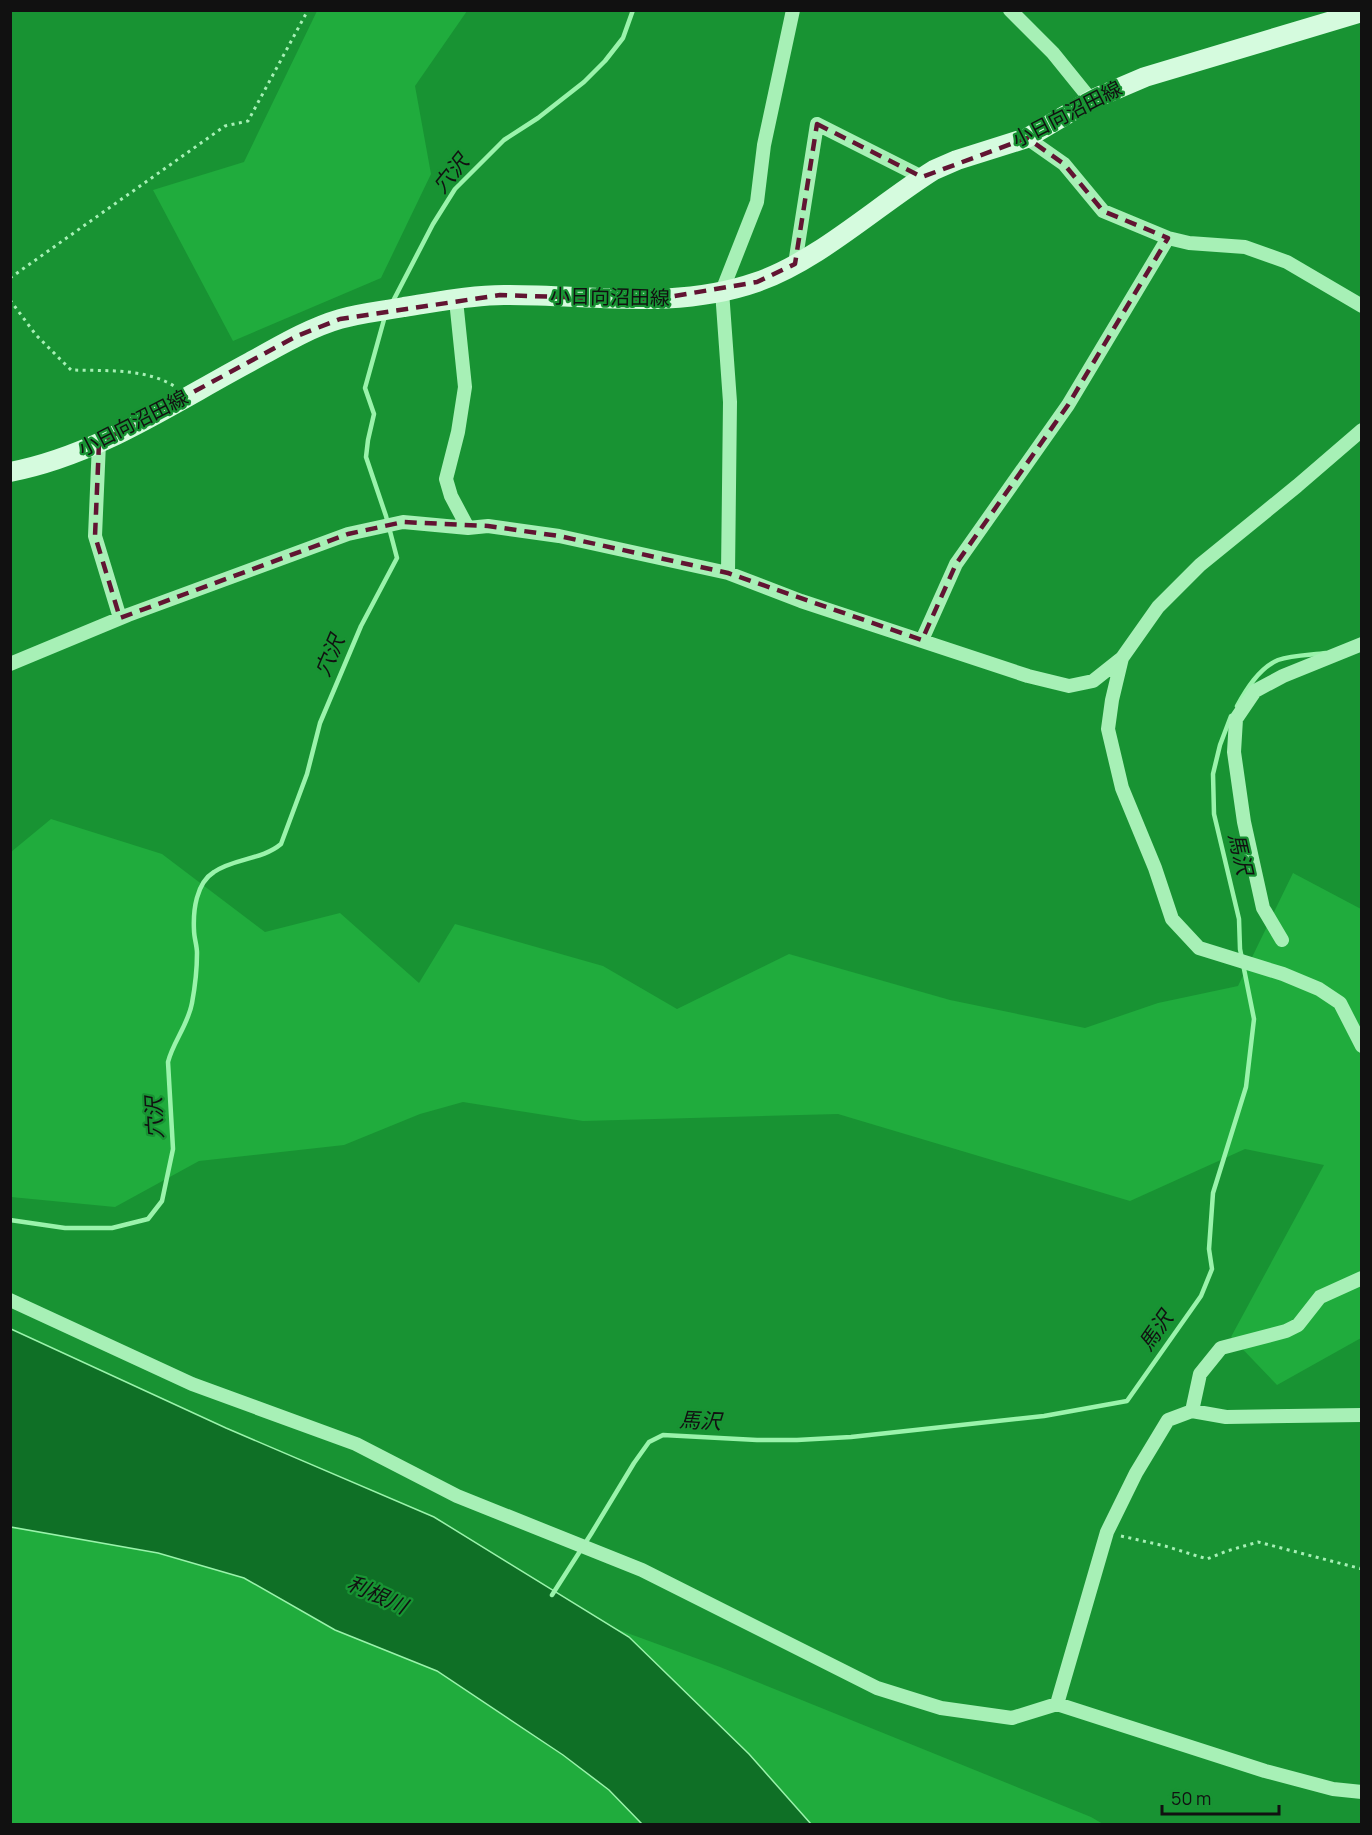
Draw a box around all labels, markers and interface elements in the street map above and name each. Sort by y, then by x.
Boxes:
street label: 小日向沼田線 [1007,74,1126,153]
water label: 穴沢 [426,146,476,199]
street label: 小日向沼田線 [550,282,670,311]
street label: 小日向沼田線 [73,383,192,462]
water label: 穴沢 [308,628,351,680]
water label: 馬沢 [1223,830,1260,880]
water label: 穴沢 [139,1093,169,1140]
water label: 馬沢 [1132,1303,1180,1356]
water label: 馬沢 [678,1405,725,1435]
water label: 利根川 [343,1568,414,1621]
scale bar [1162,1778,1279,1816]
text: 50 m [1171,1786,1211,1810]

